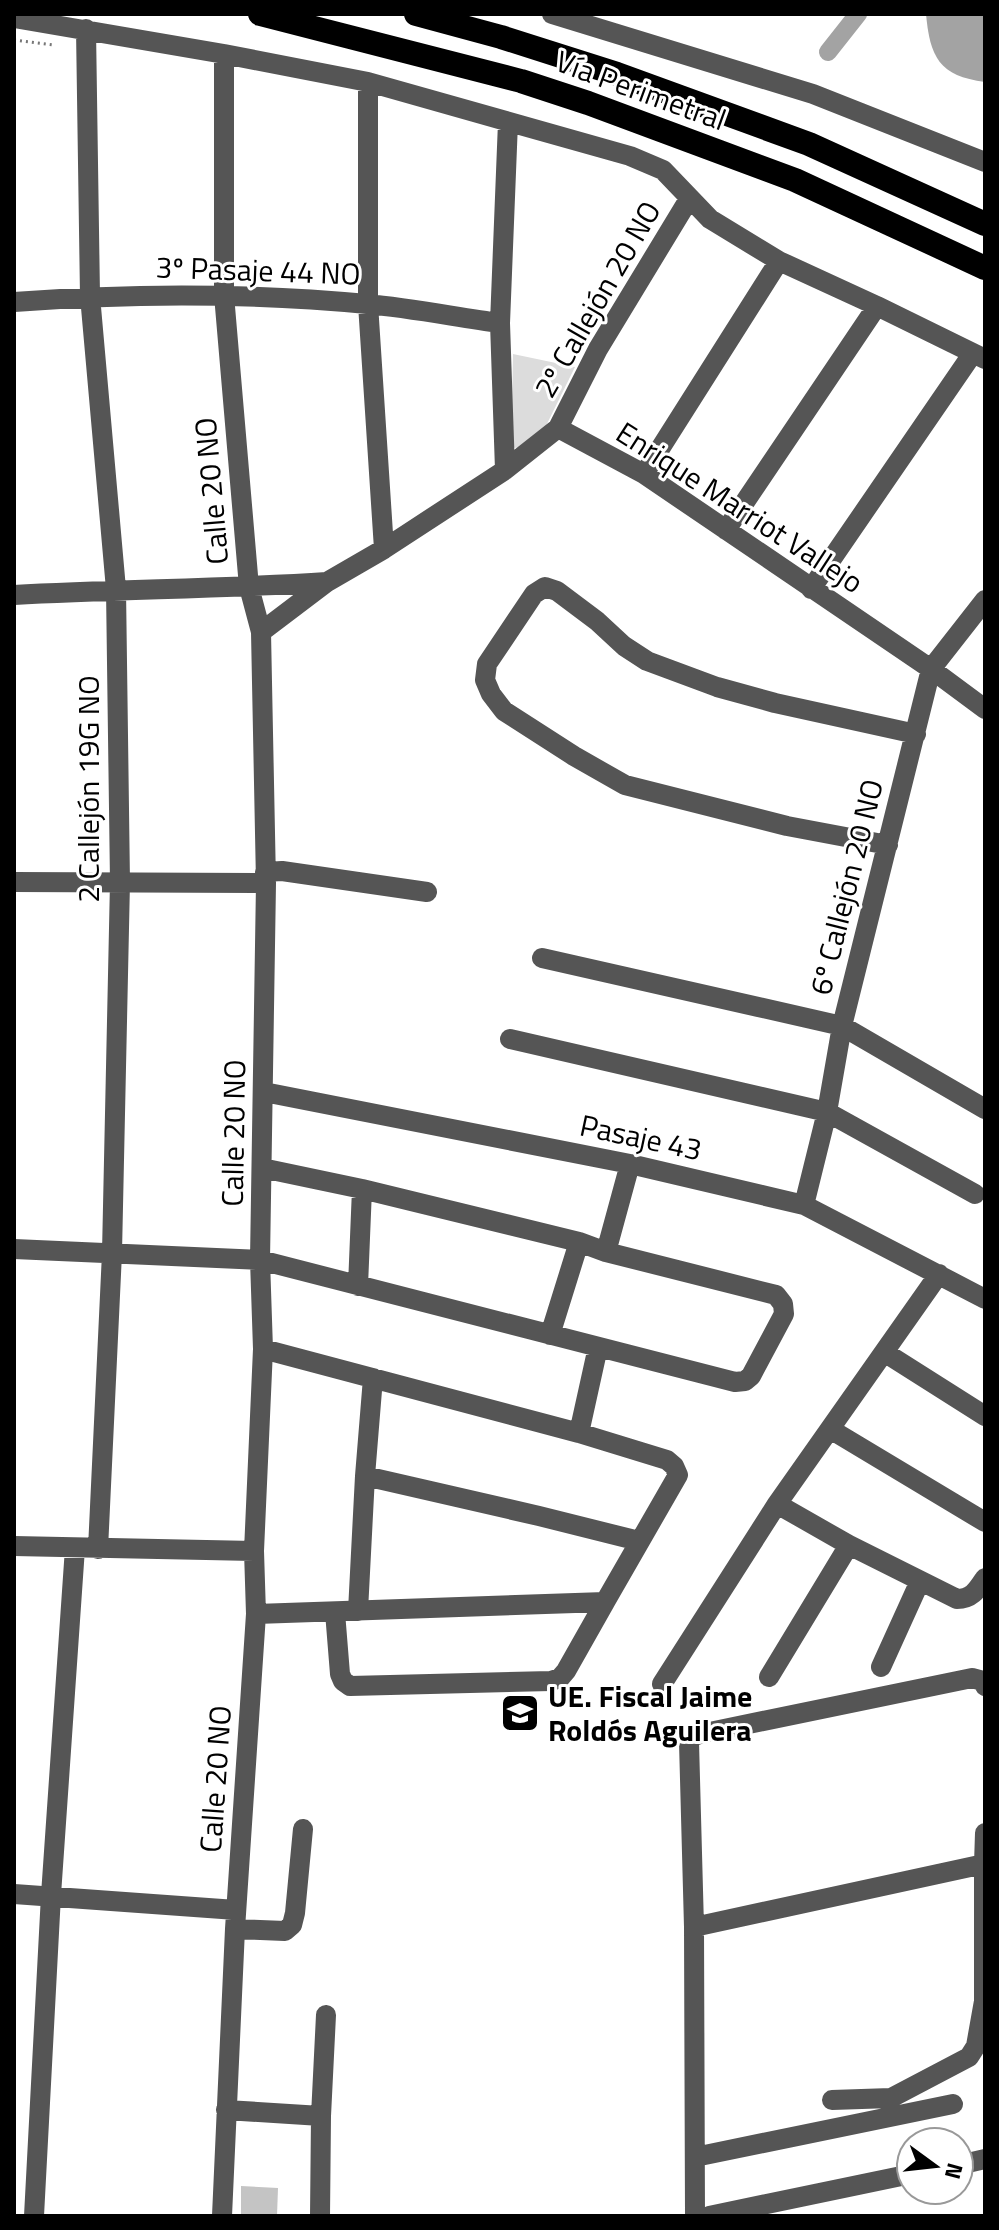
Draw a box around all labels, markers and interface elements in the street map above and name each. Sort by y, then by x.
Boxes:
street label: Vía Perimetral [549,38,733,142]
street label: 2º Callejón 20 NO [522,192,672,406]
street label: 3º Pasaje 44 NO [155,243,361,297]
street label: Enrique Marriot Vallejo [607,410,873,604]
street label: Calle 20 NO [182,416,240,566]
street label: 2 Callejón 19G NO [65,675,111,903]
street label: 6º Callejón 20 NO [797,774,895,1000]
street label: Calle 20 NO [209,1059,257,1207]
street label: Pasaje 43 [576,1102,706,1172]
place label: UE. Fiscal Jaime Roldós Aguilera [548,1673,752,1753]
school or university icon: UE. Fiscal Jaime Roldós Aguilera [499,1692,541,1734]
street label: Calle 20 NO [187,1704,243,1854]
north arrow [895,2126,975,2206]
text: N [936,2159,973,2183]

